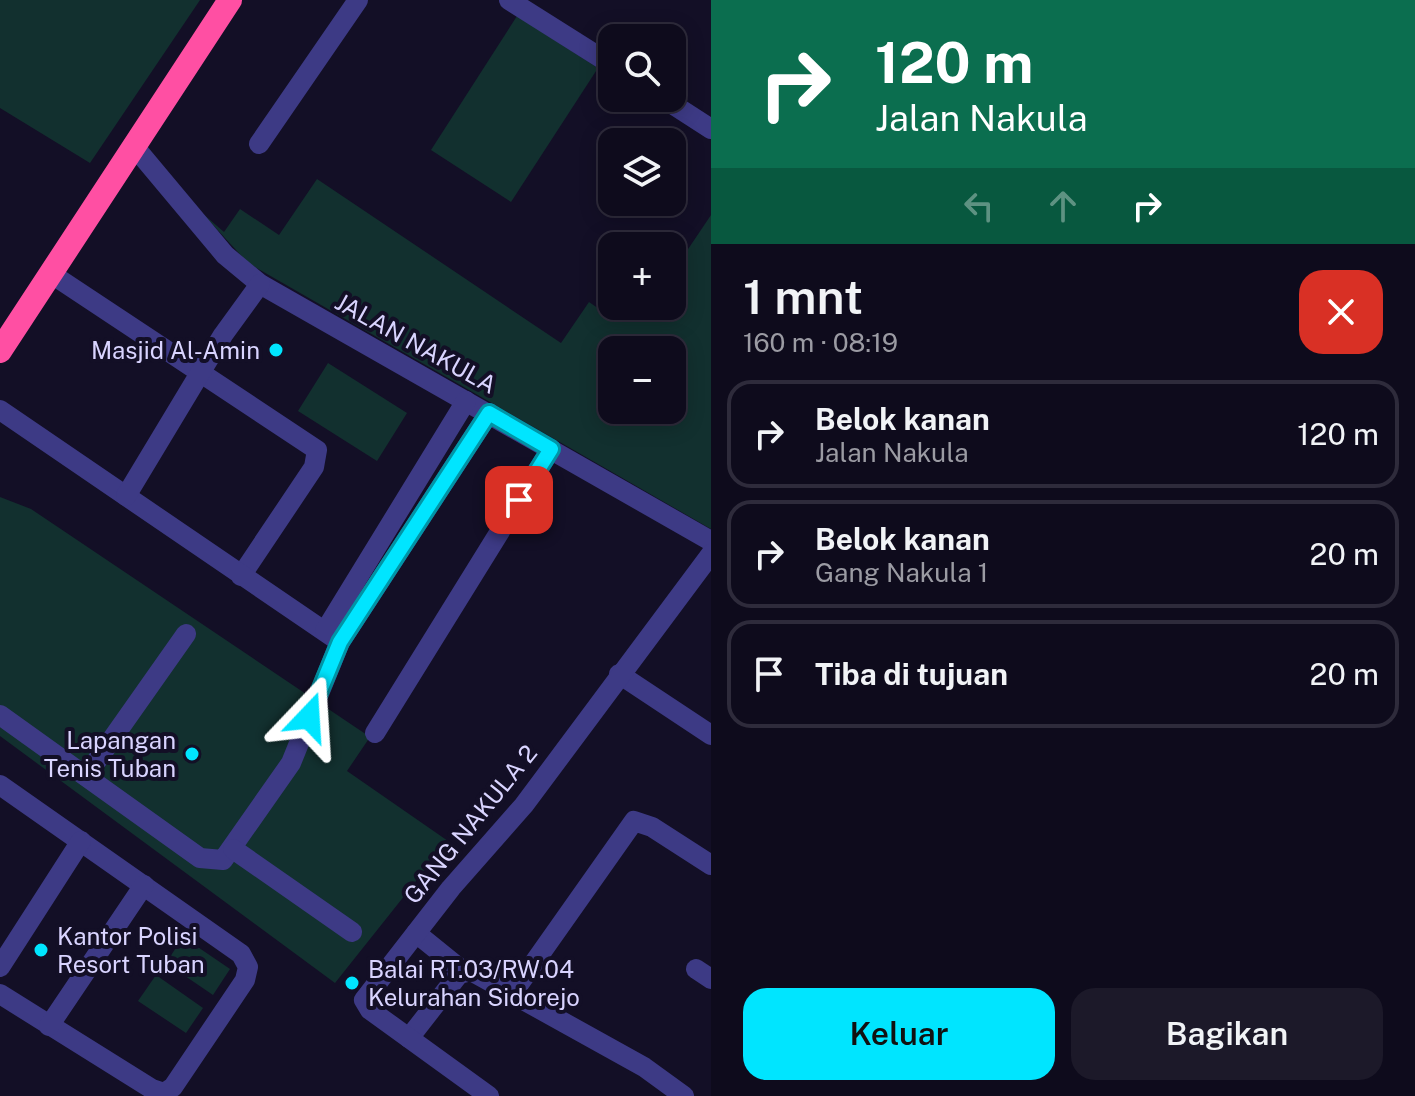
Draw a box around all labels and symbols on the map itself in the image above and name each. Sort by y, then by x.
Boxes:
street label: JALAN NAKULA [331,287,501,399]
place label: Masjid Al-Amin [91,336,260,364]
marker: Masjid Al-Amin [267,341,285,359]
pin [485,466,553,534]
position arrow [267,675,351,759]
place label: Lapangan Tenis Tuban [44,726,176,782]
street label: GANG NAKULA 2 [398,739,542,909]
marker: Lapangan Tenis Tuban [183,745,201,763]
place label: Kantor Polisi Resort Tuban [57,922,205,978]
marker: Kantor Polisi Resort Tuban [32,941,50,959]
place label: Balai RT.03/RW.04 Kelurahan Sidorejo [368,955,580,1011]
marker: Balai RT.03/RW.04 Kelurahan Sidorejo [343,974,361,992]

